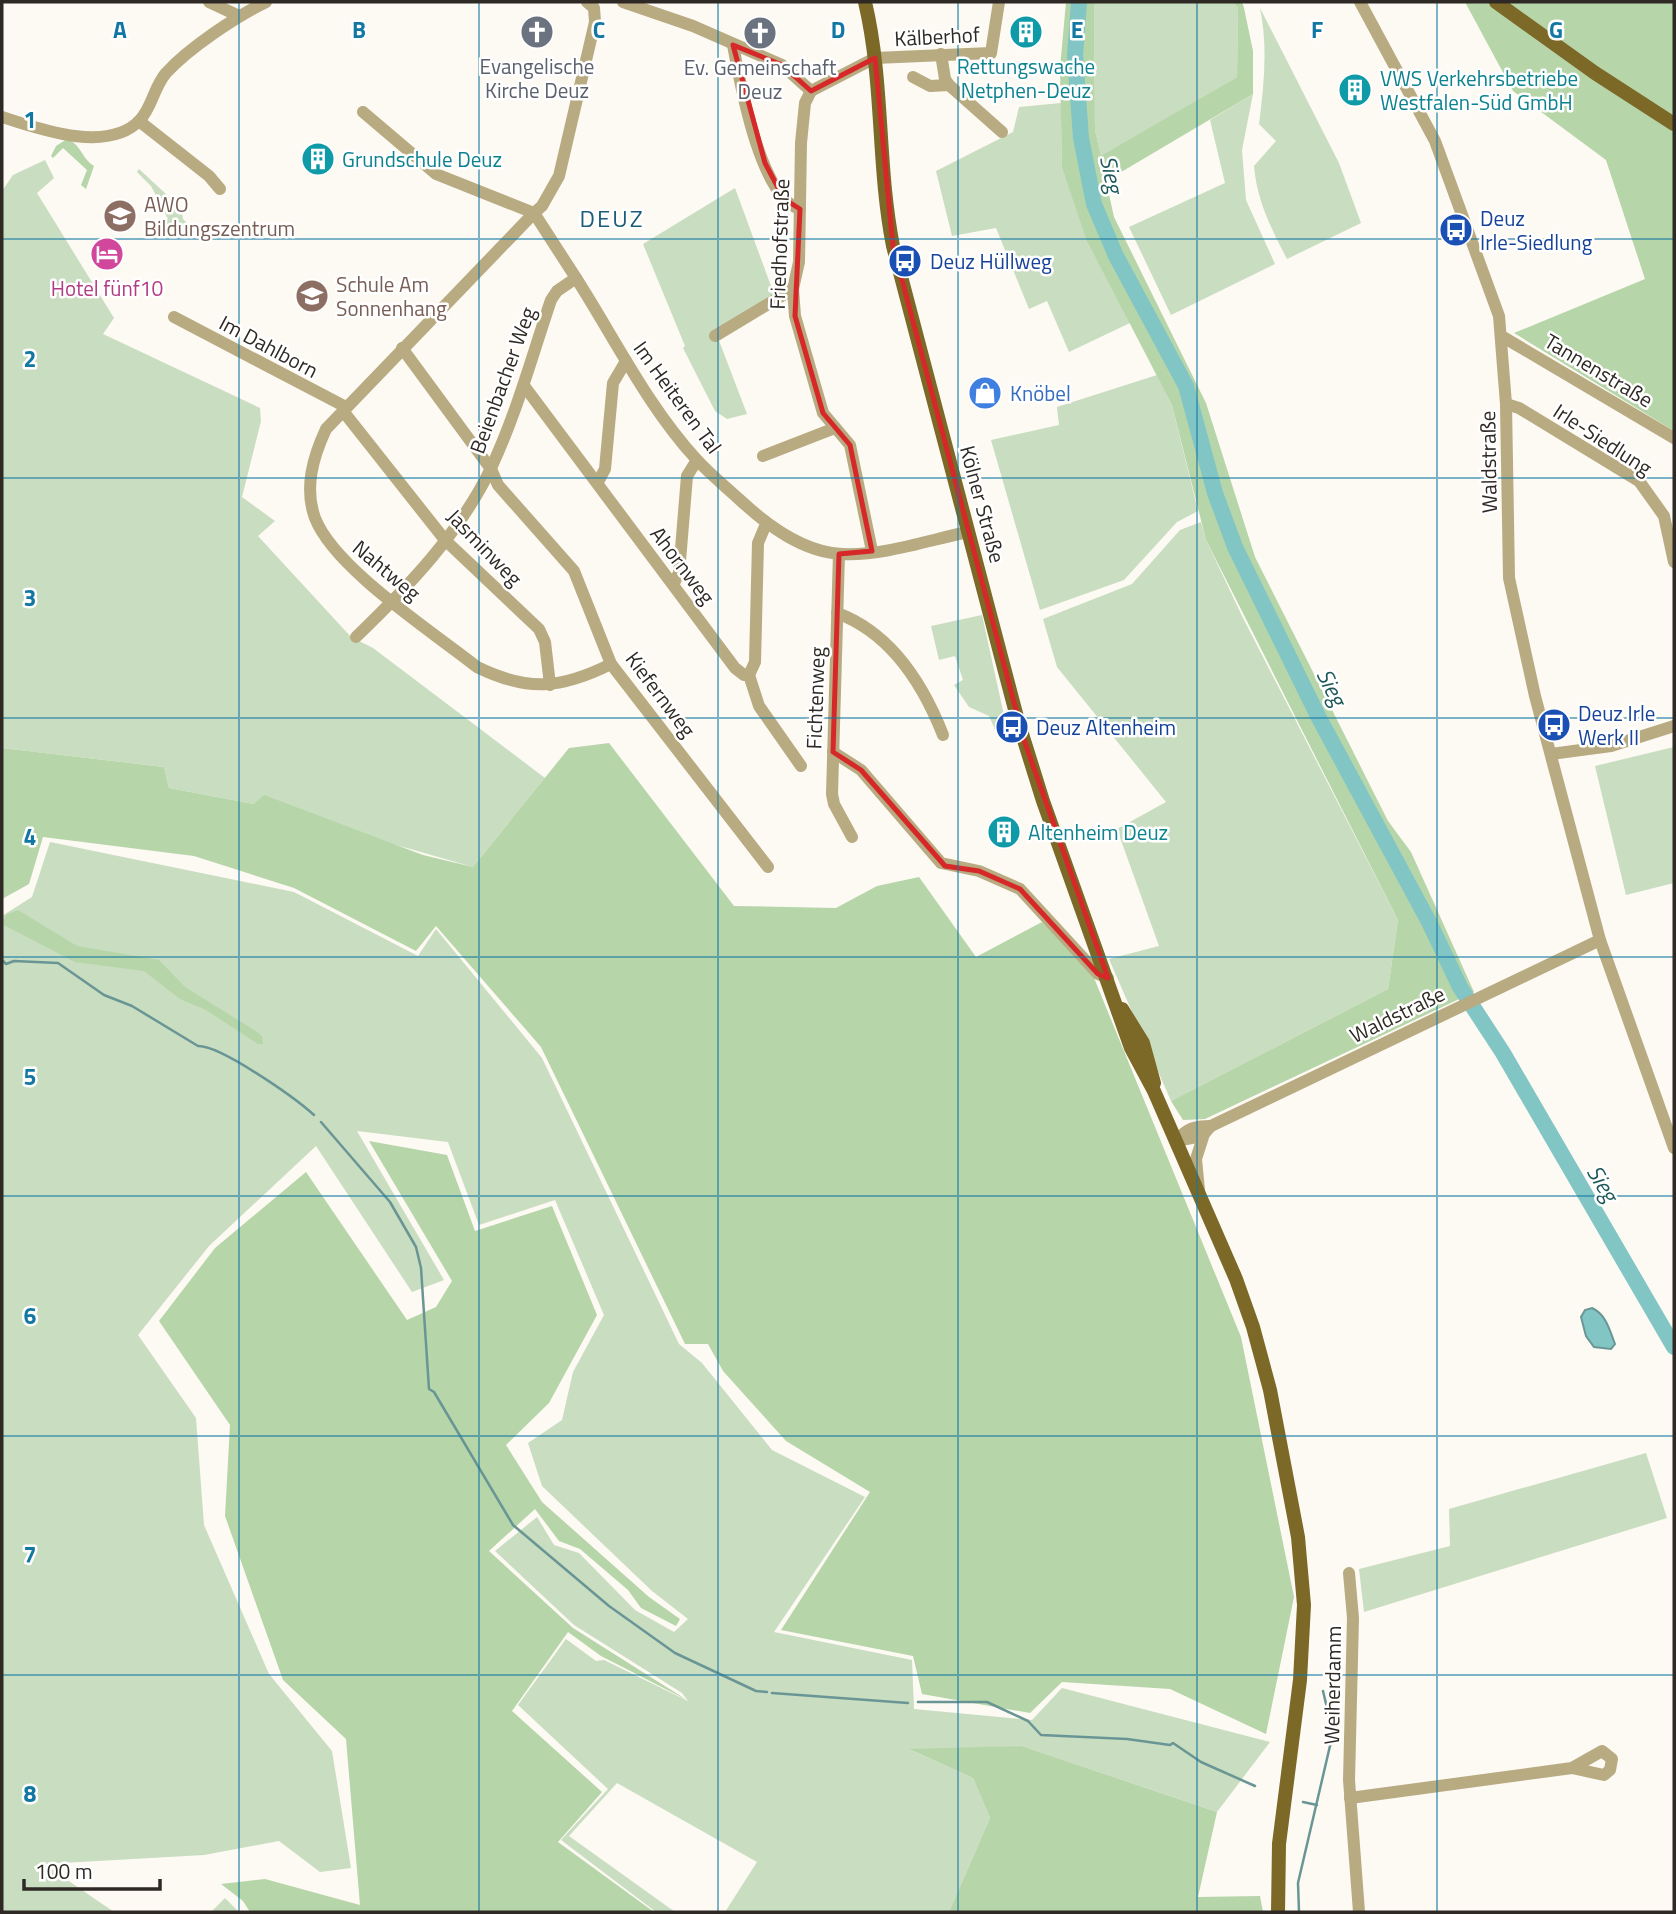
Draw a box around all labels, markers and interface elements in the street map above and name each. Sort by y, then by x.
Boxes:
text: A [113,12,127,47]
text: B [352,12,366,47]
text: C [593,12,605,47]
text: D [831,12,845,47]
text: E [1071,12,1083,47]
text: F [1311,12,1323,47]
text: G [1549,12,1563,47]
church icon: Evangelische Kirche Deuz [518,13,556,51]
building icon: Rettungswache Netphen-Deuz [1007,13,1045,51]
church icon: Ev. Gemeinschaft Deuz [741,14,779,52]
street label: Kälberhof [893,18,981,54]
place label: Evangelische Kirche Deuz [480,50,594,106]
place label: Rettungswache Netphen-Deuz [957,50,1095,106]
place label: Ev. Gemeinschaft Deuz [684,51,837,107]
place label: VWS Verkehrsbetriebe Westfalen-Süd GmbH [1380,62,1578,118]
building icon: VWS Verkehrsbetriebe Westfalen-Süd GmbH [1336,71,1374,109]
text: 1 [24,102,36,137]
building icon: Grundschule Deuz [299,140,337,178]
place label: Grundschule Deuz [342,143,502,175]
water label: Sieg [1091,152,1133,198]
street label: Friedhofstraße [761,178,797,310]
place label: AWO Bildungszentrum [144,188,295,244]
school or university icon: AWO Bildungszentrum [101,197,139,235]
district label: DEUZ [579,200,645,236]
place label: Deuz Irle-Siedlung [1480,202,1592,258]
bus stop icon: Deuz Irle-Siedlung [1437,211,1475,249]
hotel icon: Hotel fünf10 [88,235,126,273]
bus stop icon: Deuz Hüllweg [886,242,924,280]
place label: Deuz Hüllweg [930,245,1052,277]
place label: Schule Am Sonnenhang [336,268,447,324]
place label: Hotel fünf10 [51,272,163,304]
school or university icon: Schule Am Sonnenhang [293,277,331,315]
street label: Beienbacher Weg [461,302,543,458]
street label: Im Dahlborn [214,306,324,386]
street label: Tannenstraße [1539,325,1659,415]
street label: Im Heiteren Tal [626,334,730,460]
text: 2 [24,341,36,376]
shop icon: Knöbel [966,374,1004,412]
place label: Knöbel [1010,377,1071,409]
street label: Irle-Siedlung [1547,395,1659,483]
street label: Waldstraße [1471,411,1505,513]
street label: Kölner Straße [952,442,1014,566]
street label: Jasminweg [440,501,530,593]
street label: Ahornweg [643,519,723,611]
street label: Nahtweg [346,532,428,608]
text: 3 [24,580,36,615]
street label: Kiefernweg [618,644,704,744]
street label: Fichtenweg [797,646,833,750]
water label: Sieg [1308,662,1357,714]
place label: Deuz Irle Werk II [1578,697,1655,753]
bus stop icon: Deuz Irle Werk II [1535,706,1573,744]
bus stop icon: Deuz Altenheim [993,708,1031,746]
place label: Deuz Altenheim [1036,711,1176,743]
building icon: Altenheim Deuz [985,813,1023,851]
place label: Altenheim Deuz [1028,816,1168,848]
text: 4 [24,819,36,854]
street label: Waldstraße [1344,977,1450,1051]
text: 5 [24,1059,36,1094]
water label: Sieg [1578,1158,1629,1210]
text: 6 [24,1298,37,1333]
text: 7 [24,1537,36,1572]
street label: Weiherdamm [1315,1625,1349,1745]
text: 8 [24,1776,37,1811]
scale bar [24,1848,161,1892]
text: 100 m [35,1855,92,1887]

